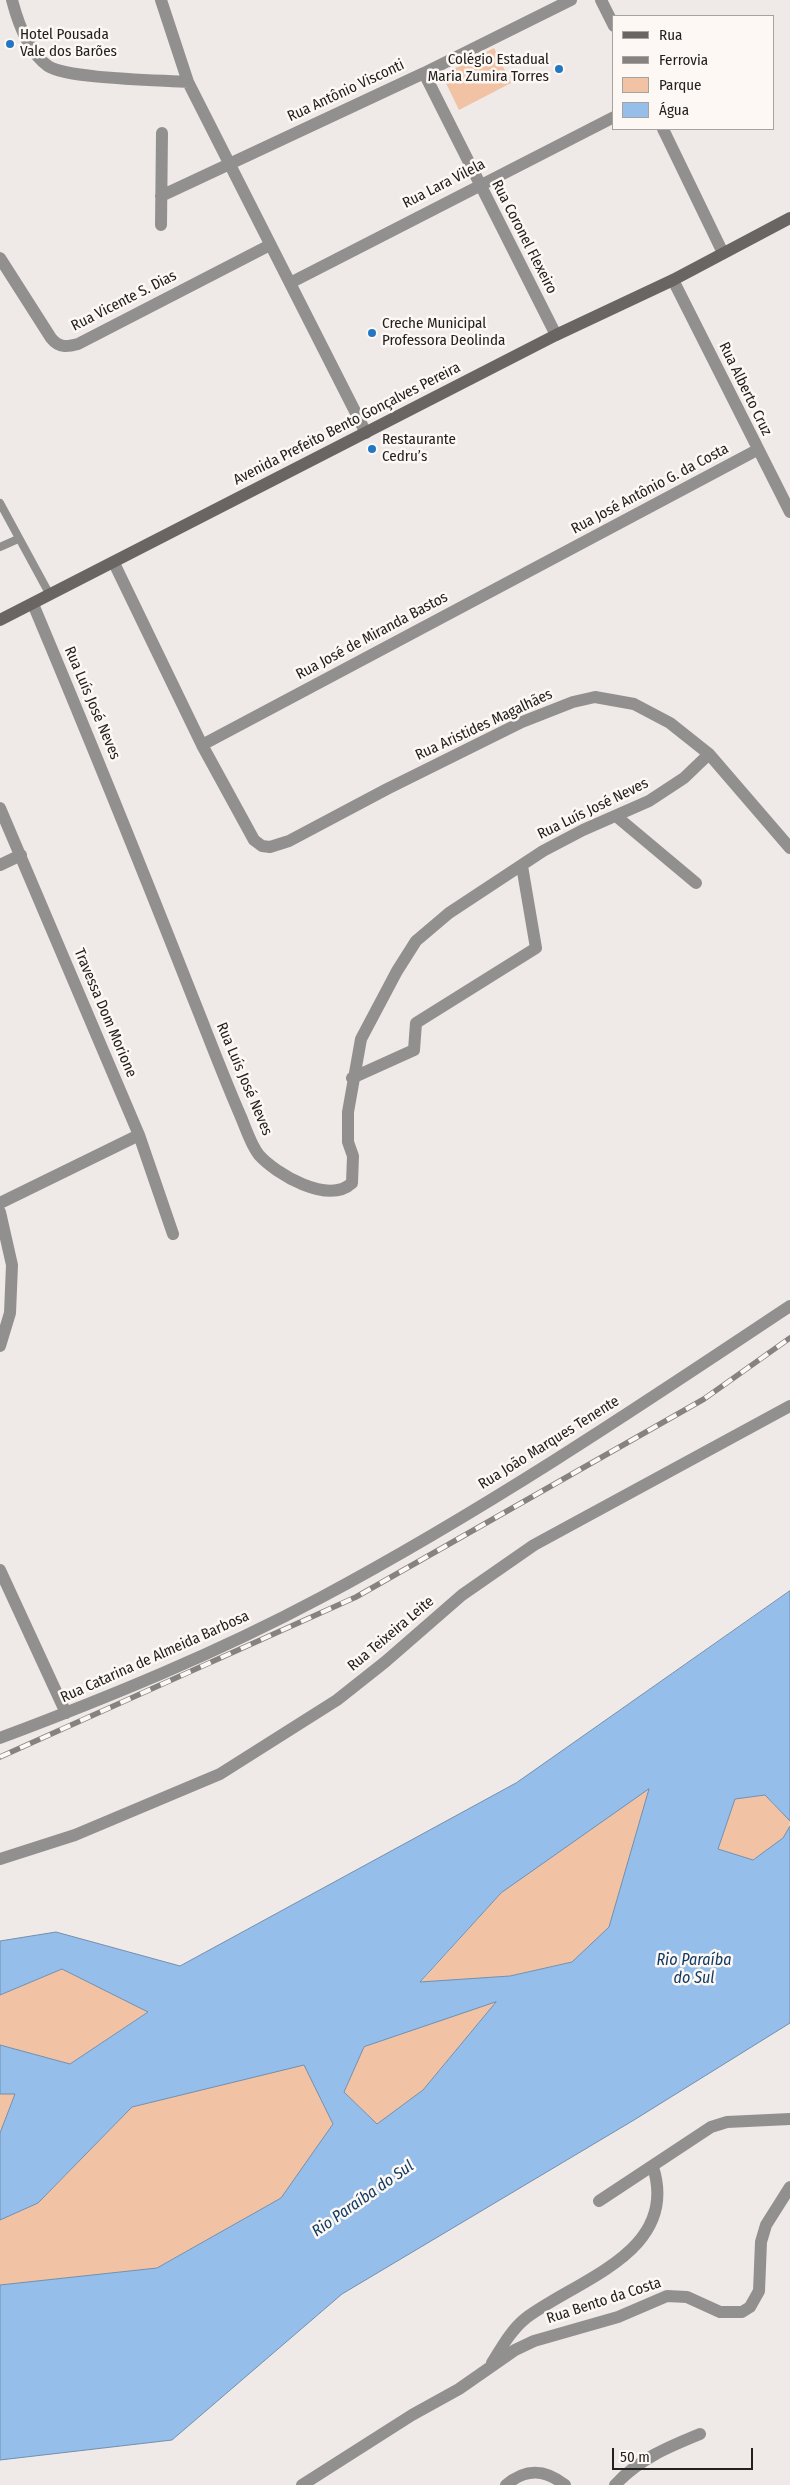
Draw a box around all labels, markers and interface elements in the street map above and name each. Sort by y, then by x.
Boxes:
legend [612,15,775,130]
place label: Hotel Pousada Vale dos Barões [20,26,117,61]
text: Rua [659,26,682,44]
marker: Hotel Pousada Vale dos Barões [4,38,16,50]
place label: Colégio Estadual Maria Zumira Torres [428,51,549,86]
text: Ferrovia [659,51,708,69]
street label: Rua Antônio Visconti [285,56,407,126]
marker: Colégio Estadual Maria Zumira Torres [553,63,565,75]
text: Parque [659,76,702,94]
text: Água [659,101,689,119]
street label: Rua Lara Vilela [400,155,488,213]
street label: Rua Coronel Flexeiro [487,177,561,297]
street label: Rua Vicente S. Dias [68,267,180,335]
place label: Creche Municipal Professora Deolinda [382,315,505,350]
marker: Creche Municipal Professora Deolinda [366,327,378,339]
street label: Rua Alberto Cruz [715,339,775,439]
street label: Avenida Prefeito Bento Gonçalves Pereira [231,359,463,489]
place label: Restaurante Cedru’s [382,431,456,466]
street label: Rua José Antônio G. da Costa [568,440,732,538]
marker: Restaurante Cedru’s [366,443,378,455]
street label: Rua José de Miranda Bastos [293,588,451,684]
street label: Rua Luís José Neves [60,644,124,762]
street label: Rua Aristides Magalhães [413,685,555,765]
street label: Rua Luís José Neves [535,774,651,844]
street label: Travessa Dom Morione [70,946,140,1080]
street label: Rua Luís José Neves [212,1020,276,1138]
street label: Rua João Marques Tenente [475,1392,623,1494]
street label: Rua Teixeira Leite [344,1593,438,1675]
street label: Rua Catarina de Almeida Barbosa [58,1607,252,1707]
water label: Rio Paraíba do Sul [656,1951,732,1989]
water label: Rio Paraíba do Sul [308,2157,418,2241]
street label: Rua Bento da Costa [545,2274,663,2328]
scale bar [615,2438,756,2470]
text: 50 m [620,2448,650,2466]

